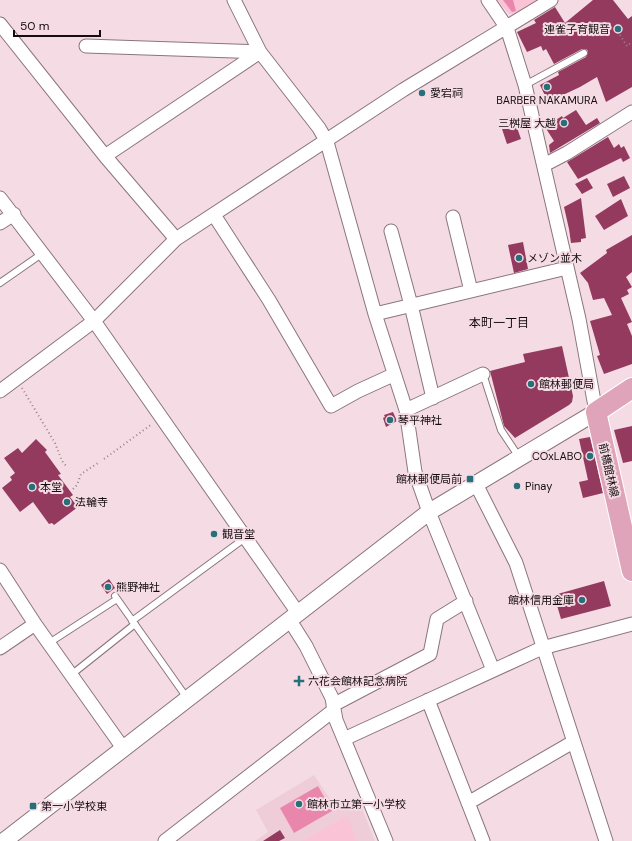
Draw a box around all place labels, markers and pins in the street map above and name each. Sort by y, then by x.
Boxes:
place label: 連雀子育観音 [544,22,610,36]
marker: 連雀子育観音 [613,24,623,34]
marker: BARBER NAKAMURA [542,82,552,92]
place label: 愛宕祠 [430,86,463,100]
marker: 愛宕祠 [417,88,427,98]
place label: BARBER NAKAMURA [496,93,598,107]
place label: 三桝屋 大越 [498,116,556,130]
marker: 三桝屋 大越 [559,118,569,128]
place label: メゾン並木 [527,251,582,265]
marker: メゾン並木 [514,253,524,263]
place label: 館林郵便局 [539,377,594,391]
marker: 館林郵便局 [526,379,536,389]
place label: 琴平神社 [398,413,442,427]
marker: 琴平神社 [385,415,395,425]
place label: COxLABO [532,449,582,463]
marker: COxLABO [585,451,595,461]
place label: 館林郵便局前 [396,472,462,486]
marker: 館林郵便局前 [465,474,475,484]
place label: Pinay [525,479,552,493]
place label: 本堂 [40,480,62,494]
marker: Pinay [512,481,522,491]
marker: 本堂 [27,482,37,492]
place label: 法輪寺 [75,495,108,509]
marker: 法輪寺 [62,497,72,507]
place label: 観音堂 [222,527,255,541]
marker: 観音堂 [209,529,219,539]
place label: 熊野神社 [116,580,160,594]
marker: 熊野神社 [103,582,113,592]
place label: 館林信用金庫 [508,593,574,607]
marker: 館林信用金庫 [577,595,587,605]
place label: 六花会館林記念病院 [308,674,407,688]
marker: 六花会館林記念病院 [293,675,305,687]
place label: 館林市立第一小学校 [307,797,406,811]
place label: 第一小学校東 [41,799,107,813]
marker: 館林市立第一小学校 [294,799,304,809]
marker: 第一小学校東 [28,801,38,811]

